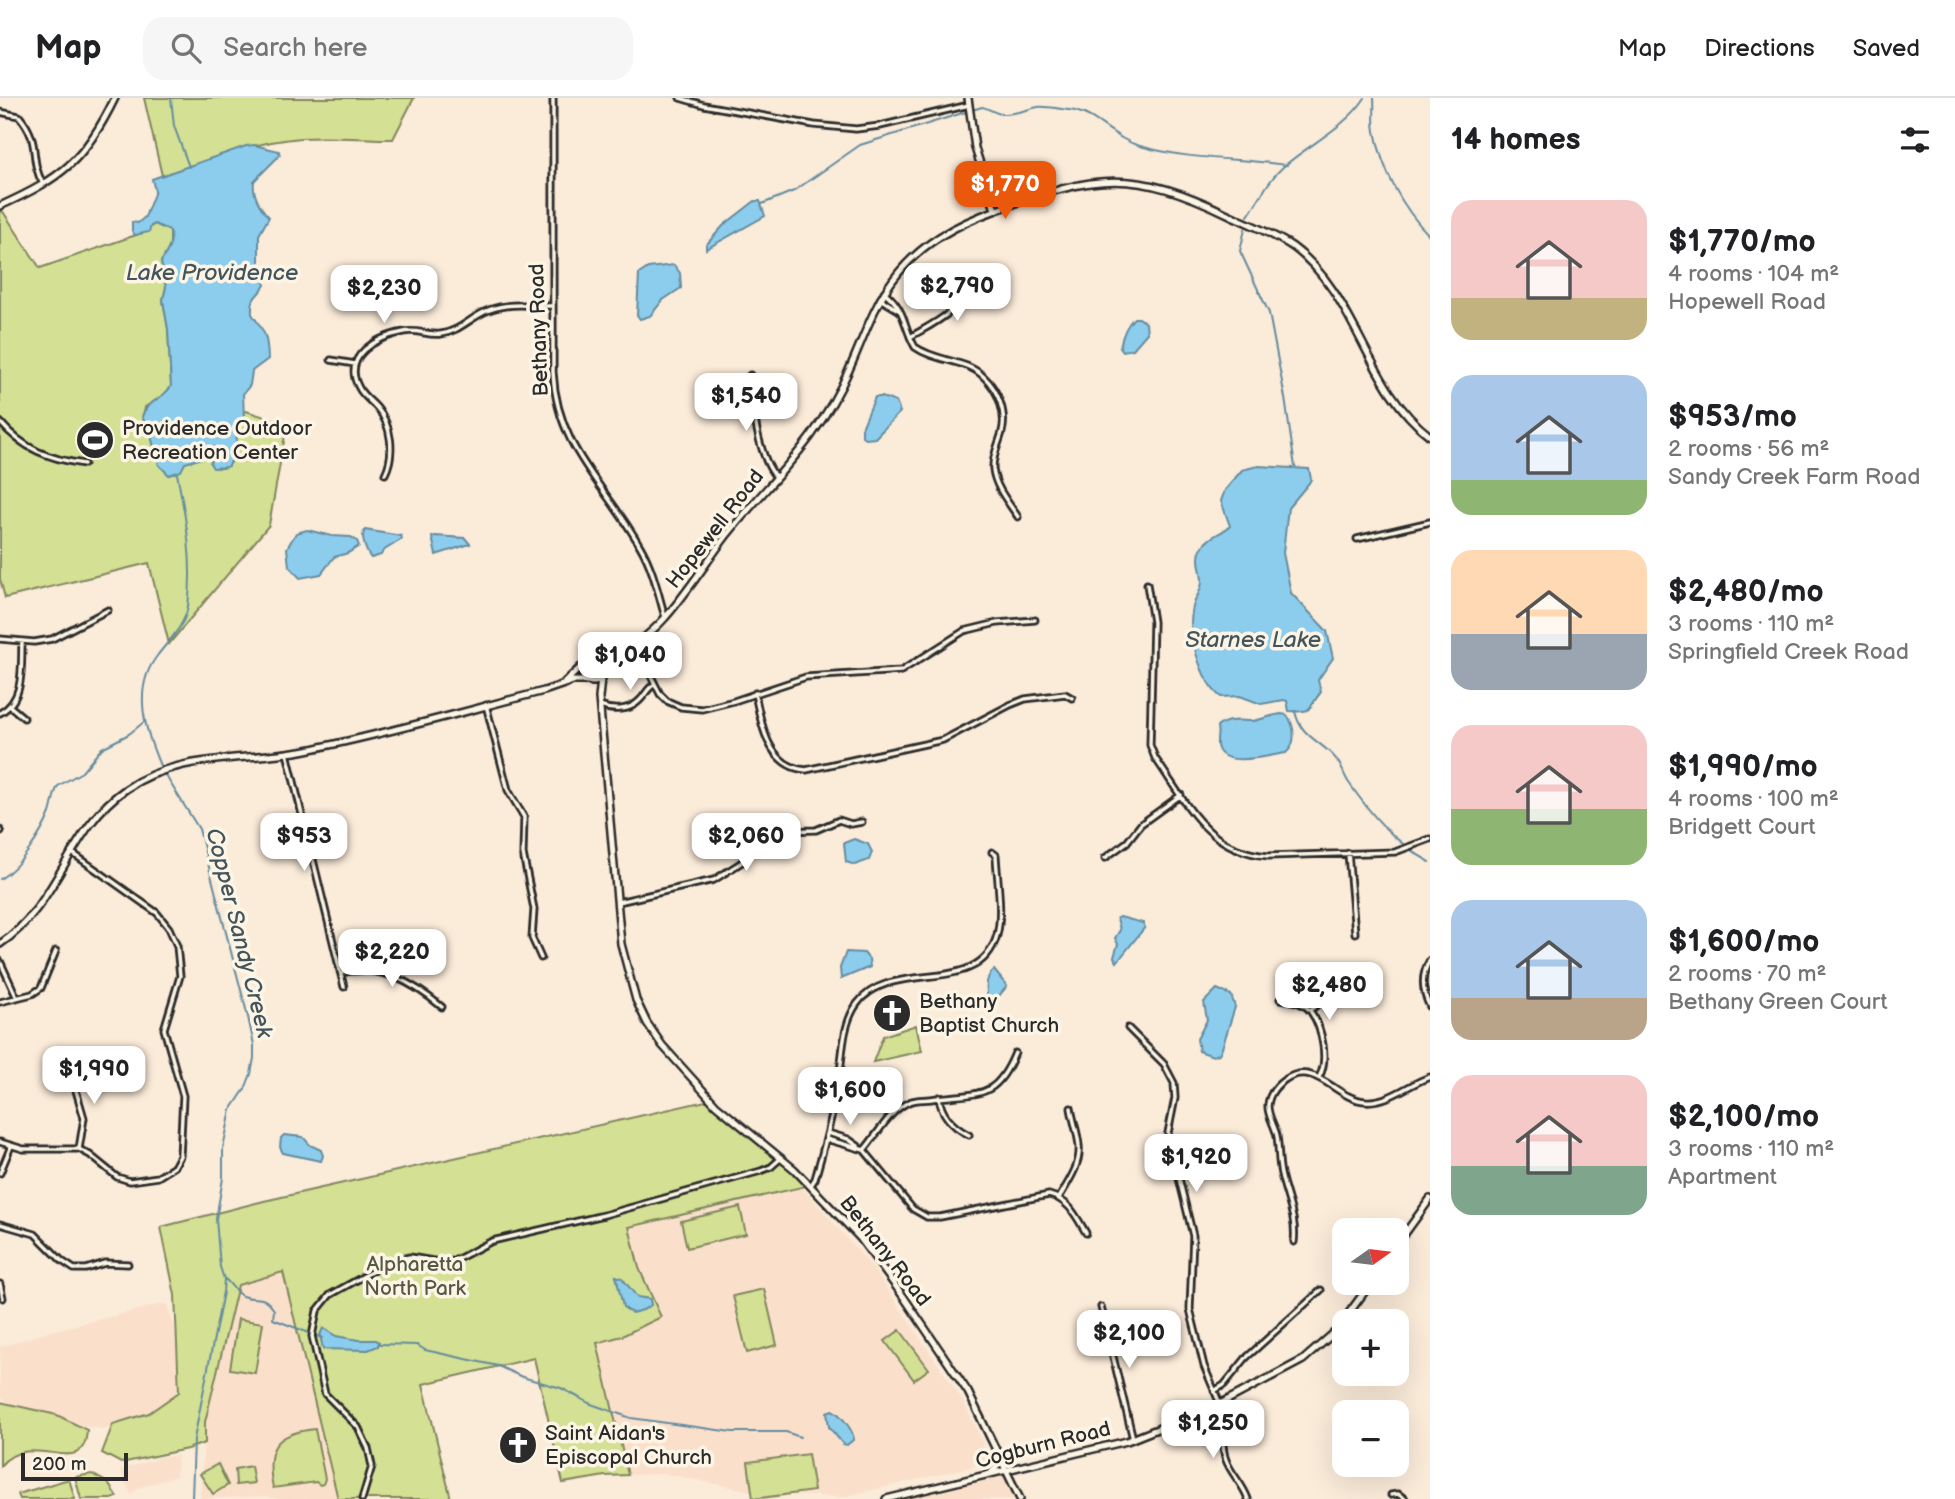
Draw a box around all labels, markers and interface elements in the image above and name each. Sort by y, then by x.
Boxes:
search box [143,17,633,80]
text: Map [35,28,101,68]
icon: search [167,29,205,67]
text: Search here [223,33,367,64]
text: Map [1618,34,1666,63]
text: Directions [1704,34,1815,63]
text: Saved [1853,34,1920,63]
icon: filters [1896,121,1934,159]
text: 14 homes [1451,122,1580,158]
pin: $1,770 [948,162,1062,221]
text: $1,770 [970,170,1040,198]
text: $1,770/mo [1668,224,1816,260]
icon: home [1507,228,1591,312]
water label: Lake Providence [126,259,298,287]
text: 4 rooms · 104 m² [1668,260,1839,288]
street label: Bethany Road [524,263,554,397]
pin: $2,790 [900,264,1014,323]
pin: $2,230 [327,266,441,325]
text: $2,790 [920,272,994,300]
text: $2,230 [346,274,422,302]
text: Hopewell Road [1668,288,1826,316]
pin: $1,540 [689,374,803,433]
text: $1,540 [710,382,782,410]
text: $953/mo [1668,399,1797,435]
icon: home [1507,403,1591,487]
place label: Providence Outdoor Recreation Center [122,416,312,465]
sports icon: Providence Outdoor Recreation Center [74,419,116,461]
text: 2 rooms · 56 m² [1668,435,1830,463]
text: Sandy Creek Farm Road [1668,463,1920,491]
street label: Hopewell Road [661,465,769,593]
text: $2,480/mo [1668,574,1824,610]
icon: home [1507,578,1591,662]
text: 3 rooms · 110 m² [1668,610,1834,638]
water label: Starnes Lake [1185,626,1321,654]
pin: $1,040 [573,632,687,692]
text: Springfield Creek Road [1668,638,1909,666]
text: $1,040 [594,641,666,669]
text: $1,990/mo [1668,749,1818,785]
icon: home [1507,753,1591,837]
text: 4 rooms · 100 m² [1668,785,1839,813]
text: Bridgett Court [1668,813,1816,841]
pin: $953 [263,814,345,873]
pin: $2,060 [689,814,803,873]
text: $953 [276,822,332,850]
text: $2,060 [708,822,784,850]
water label: Copper Sandy Creek [199,825,279,1042]
text: $1,600/mo [1668,924,1819,960]
icon: home [1507,928,1591,1012]
pin: $2,220 [335,930,449,989]
text: $2,220 [354,938,430,966]
text: 2 rooms · 70 m² [1668,960,1827,988]
pin: $2,480 [1272,962,1386,1022]
text: $2,480 [1291,971,1367,999]
text: Bethany Green Court [1668,988,1887,1016]
place label: Bethany Baptist Church [919,989,1059,1038]
church icon: Bethany Baptist Church [871,992,913,1034]
pin: $1,990 [37,1046,151,1106]
text: $1,990 [58,1055,130,1083]
pin: $1,600 [793,1068,907,1127]
text: $1,600 [814,1076,886,1104]
text: $2,100/mo [1668,1099,1819,1135]
icon: home [1507,1103,1591,1187]
pin: $1,920 [1139,1134,1253,1194]
text: 3 rooms · 110 m² [1668,1135,1834,1163]
text: $1,920 [1160,1143,1232,1171]
text: Apartment [1668,1163,1777,1191]
street label: Bethany Road [834,1191,936,1311]
north arrow [1332,1218,1409,1295]
map controls [1332,1218,1409,1477]
park label: Alpharetta North Park [364,1252,466,1301]
button: + [1332,1309,1409,1386]
pin: $2,100 [1072,1310,1186,1370]
text: $2,100 [1093,1319,1165,1347]
pin: $1,250 [1156,1400,1270,1460]
button: − [1332,1400,1409,1477]
text: $1,250 [1177,1409,1249,1437]
street label: Cogburn Road [973,1416,1113,1474]
place label: Saint Aidan's Episcopal Church [545,1421,712,1470]
church icon: Saint Aidan's Episcopal Church [497,1424,539,1466]
scale bar [21,1450,128,1482]
text: 200 m [32,1453,86,1476]

